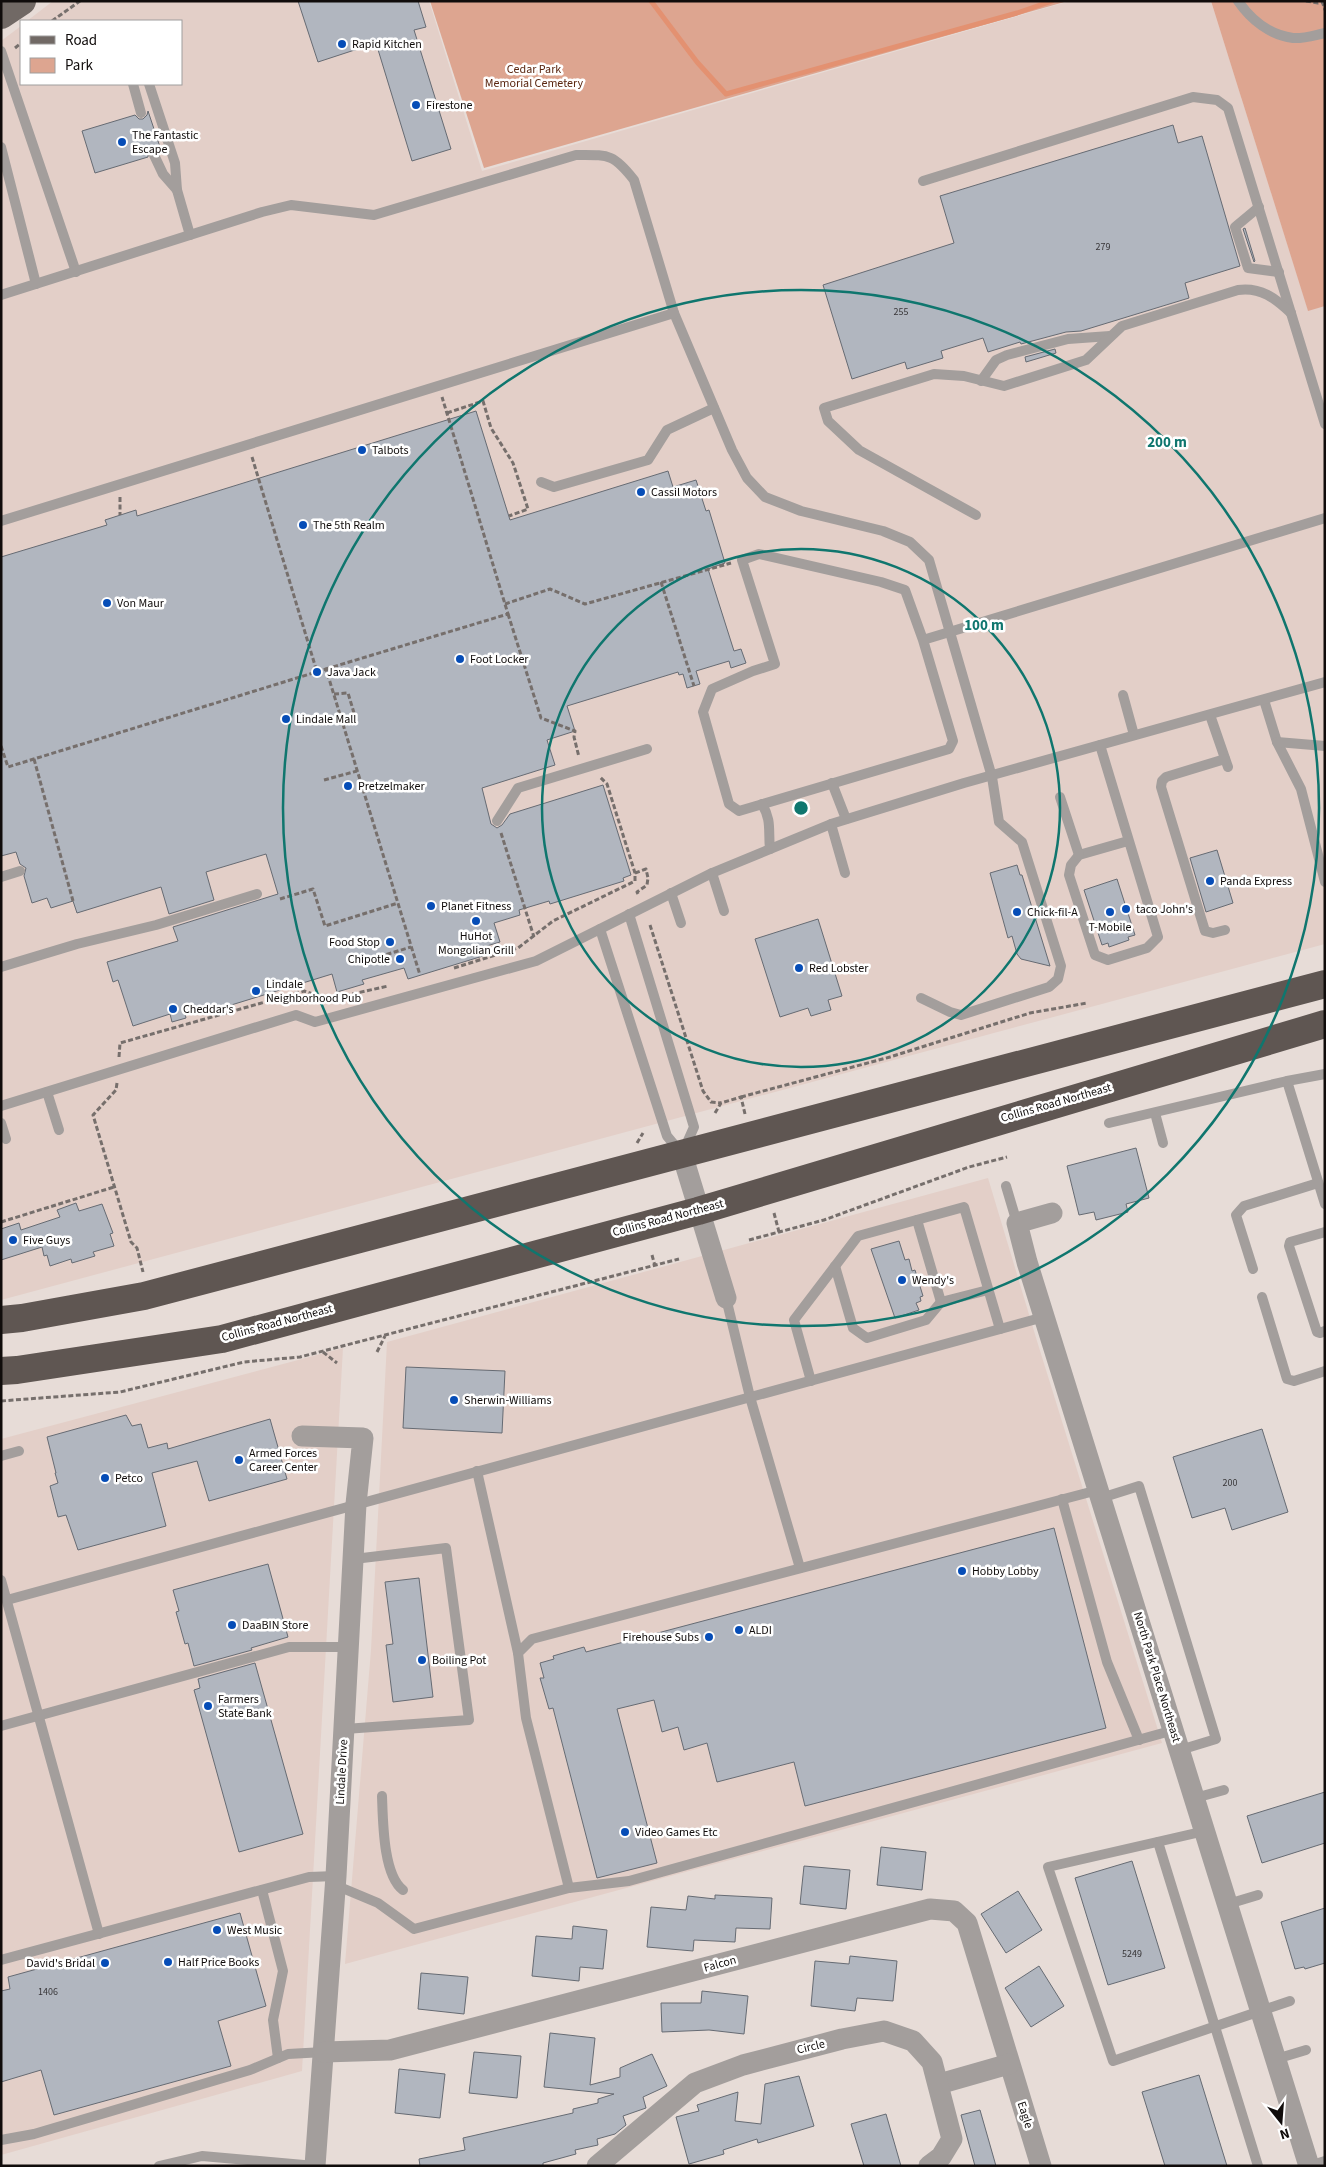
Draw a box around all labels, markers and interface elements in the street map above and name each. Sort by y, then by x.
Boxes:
legend [20,20,182,85]
text: Road [65,30,97,51]
place label: Rapid Kitchen [352,36,422,53]
marker: Rapid Kitchen [336,38,348,50]
text: Park [65,55,94,76]
park label: Cedar Park Memorial Cemetery [485,61,584,92]
place label: Firestone [426,97,473,114]
marker: Firestone [410,99,422,111]
place label: The Fantastic Escape [132,127,199,158]
marker: The Fantastic Escape [116,136,128,148]
house number: 279 [1096,240,1110,254]
house number: 255 [894,305,908,319]
text: 200 m [1147,432,1187,453]
place label: Talbots [372,442,409,459]
marker: Talbots [356,444,368,456]
place label: Cassil Motors [651,484,717,501]
marker: Cassil Motors [635,486,647,498]
place label: The 5th Realm [313,517,385,534]
marker: The 5th Realm [297,519,309,531]
place label: Von Maur [117,595,165,612]
marker: Von Maur [101,597,113,609]
text: 100 m [964,615,1004,636]
place label: Foot Locker [470,651,529,668]
marker: Foot Locker [454,653,466,665]
place label: Java Jack [327,664,376,681]
marker: Java Jack [311,666,323,678]
place label: Lindale Mall [296,711,356,728]
marker: Lindale Mall [280,713,292,725]
place label: Pretzelmaker [358,778,425,795]
marker: Pretzelmaker [342,780,354,792]
centre of rings [792,799,810,817]
place label: Panda Express [1220,873,1292,890]
marker: Panda Express [1204,875,1216,887]
place label: Planet Fitness [441,898,511,915]
marker: Planet Fitness [425,900,437,912]
place label: taco John's [1136,901,1193,918]
marker: taco John's [1120,903,1132,915]
place label: Chick-fil-A [1027,904,1078,921]
marker: Chick-fil-A [1011,906,1023,918]
marker: T-Mobile [1104,906,1116,918]
marker: HuHot Mongolian Grill [470,915,482,927]
place label: T-Mobile [1088,919,1132,936]
place label: HuHot Mongolian Grill [438,928,514,959]
place label: Food Stop [329,934,380,951]
marker: Food Stop [384,936,396,948]
place label: Chipotle [348,951,390,968]
marker: Chipotle [394,953,406,965]
place label: Red Lobster [809,960,869,977]
marker: Red Lobster [793,962,805,974]
place label: Lindale Neighborhood Pub [266,976,361,1007]
marker: Lindale Neighborhood Pub [250,985,262,997]
place label: Cheddar's [183,1001,234,1018]
marker: Cheddar's [167,1003,179,1015]
street label: Collins Road Northeast [999,1079,1113,1127]
street label: Collins Road Northeast [611,1195,725,1241]
place label: Five Guys [23,1232,70,1249]
marker: Five Guys [7,1234,19,1246]
place label: Wendy's [912,1272,954,1289]
marker: Wendy's [896,1274,908,1286]
street label: Collins Road Northeast [220,1300,334,1346]
place label: Sherwin-Williams [464,1392,552,1409]
marker: Sherwin-Williams [448,1394,460,1406]
place label: Armed Forces Career Center [249,1445,319,1476]
marker: Armed Forces Career Center [233,1454,245,1466]
place label: Petco [115,1470,143,1487]
marker: Petco [99,1472,111,1484]
house number: 200 [1223,1476,1237,1490]
place label: Hobby Lobby [972,1563,1039,1580]
marker: Hobby Lobby [956,1565,968,1577]
street label: North Park Place Northeast [1129,1610,1185,1744]
place label: DaaBIN Store [242,1617,308,1634]
marker: DaaBIN Store [226,1619,238,1631]
place label: ALDI [749,1622,772,1639]
marker: ALDI [733,1624,745,1636]
place label: Firehouse Subs [623,1629,699,1646]
marker: Firehouse Subs [703,1631,715,1643]
place label: Boiling Pot [432,1652,486,1669]
marker: Boiling Pot [416,1654,428,1666]
place label: Farmers State Bank [218,1691,272,1722]
marker: Farmers State Bank [202,1700,214,1712]
street label: Lindale Drive [332,1739,352,1805]
place label: Video Games Etc [635,1824,718,1841]
marker: Video Games Etc [619,1826,631,1838]
place label: West Music [227,1922,283,1939]
marker: West Music [211,1924,223,1936]
house number: 5249 [1122,1947,1142,1961]
street label: Falcon [702,1952,738,1976]
place label: Half Price Books [178,1954,259,1971]
place label: David's Bridal [26,1955,95,1972]
marker: Half Price Books [162,1956,174,1968]
marker: David's Bridal [99,1957,111,1969]
house number: 1406 [38,1985,58,1999]
street label: Circle [795,2035,827,2059]
north arrow [1256,2097,1306,2147]
street label: Eagle [1013,2099,1037,2131]
text: N [1277,2123,1292,2144]

